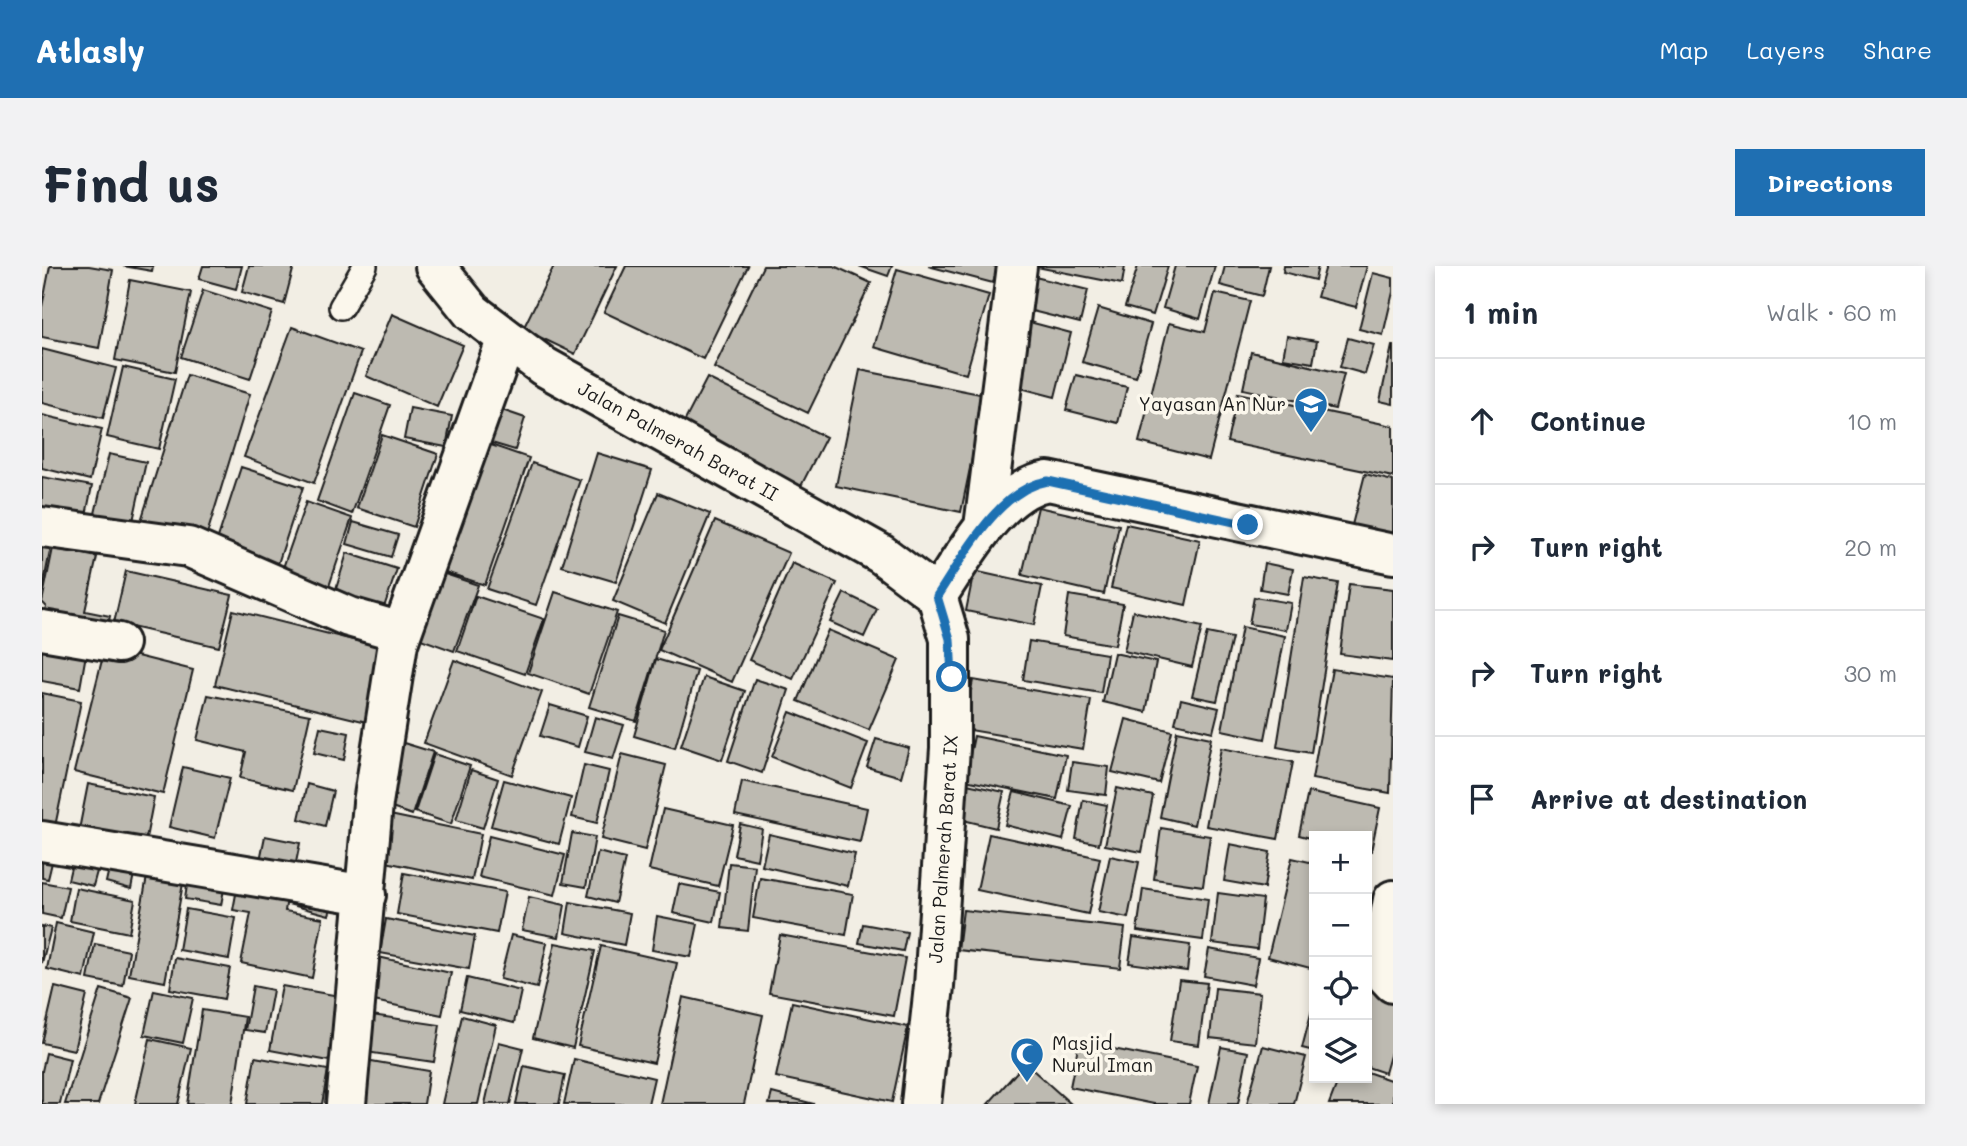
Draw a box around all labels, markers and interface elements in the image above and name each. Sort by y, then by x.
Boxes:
text: Atlasly [35,28,145,71]
text: Map [1660,34,1708,65]
text: Layers [1746,34,1825,65]
text: Share [1863,34,1932,65]
button: Directions [1735,149,1925,216]
text: Find us [42,151,220,214]
text: 1 min [1463,292,1538,332]
text: Walk · 60 m [1766,297,1897,327]
street label: Jalan Palmerah Barat II [574,375,783,506]
school or university icon: Yayasan An Nur [1292,385,1330,434]
place label: Yayasan An Nur [1139,391,1286,416]
icon: ahead [1463,402,1501,440]
text: Continue [1530,404,1646,438]
text: 10 m [1847,406,1897,436]
route end [1232,509,1263,540]
icon: right [1463,528,1501,566]
text: Turn right [1530,530,1663,564]
text: 20 m [1844,532,1897,562]
icon: right [1463,654,1501,692]
text: Turn right [1530,656,1663,690]
text: 30 m [1844,658,1897,688]
route start [936,661,967,692]
street label: Jalan Palmerah Barat IX [922,734,963,964]
icon: arrive [1463,780,1501,818]
text: Arrive at destination [1530,782,1807,816]
map controls [1309,831,1372,1083]
button: + [1309,831,1372,894]
button: − [1309,894,1372,957]
button: locate [1309,957,1372,1020]
button: layers [1309,1020,1372,1083]
place label: Masjid Nurul Iman [1052,1030,1153,1077]
mosque icon: Masjid Nurul Iman [1008,1035,1046,1084]

